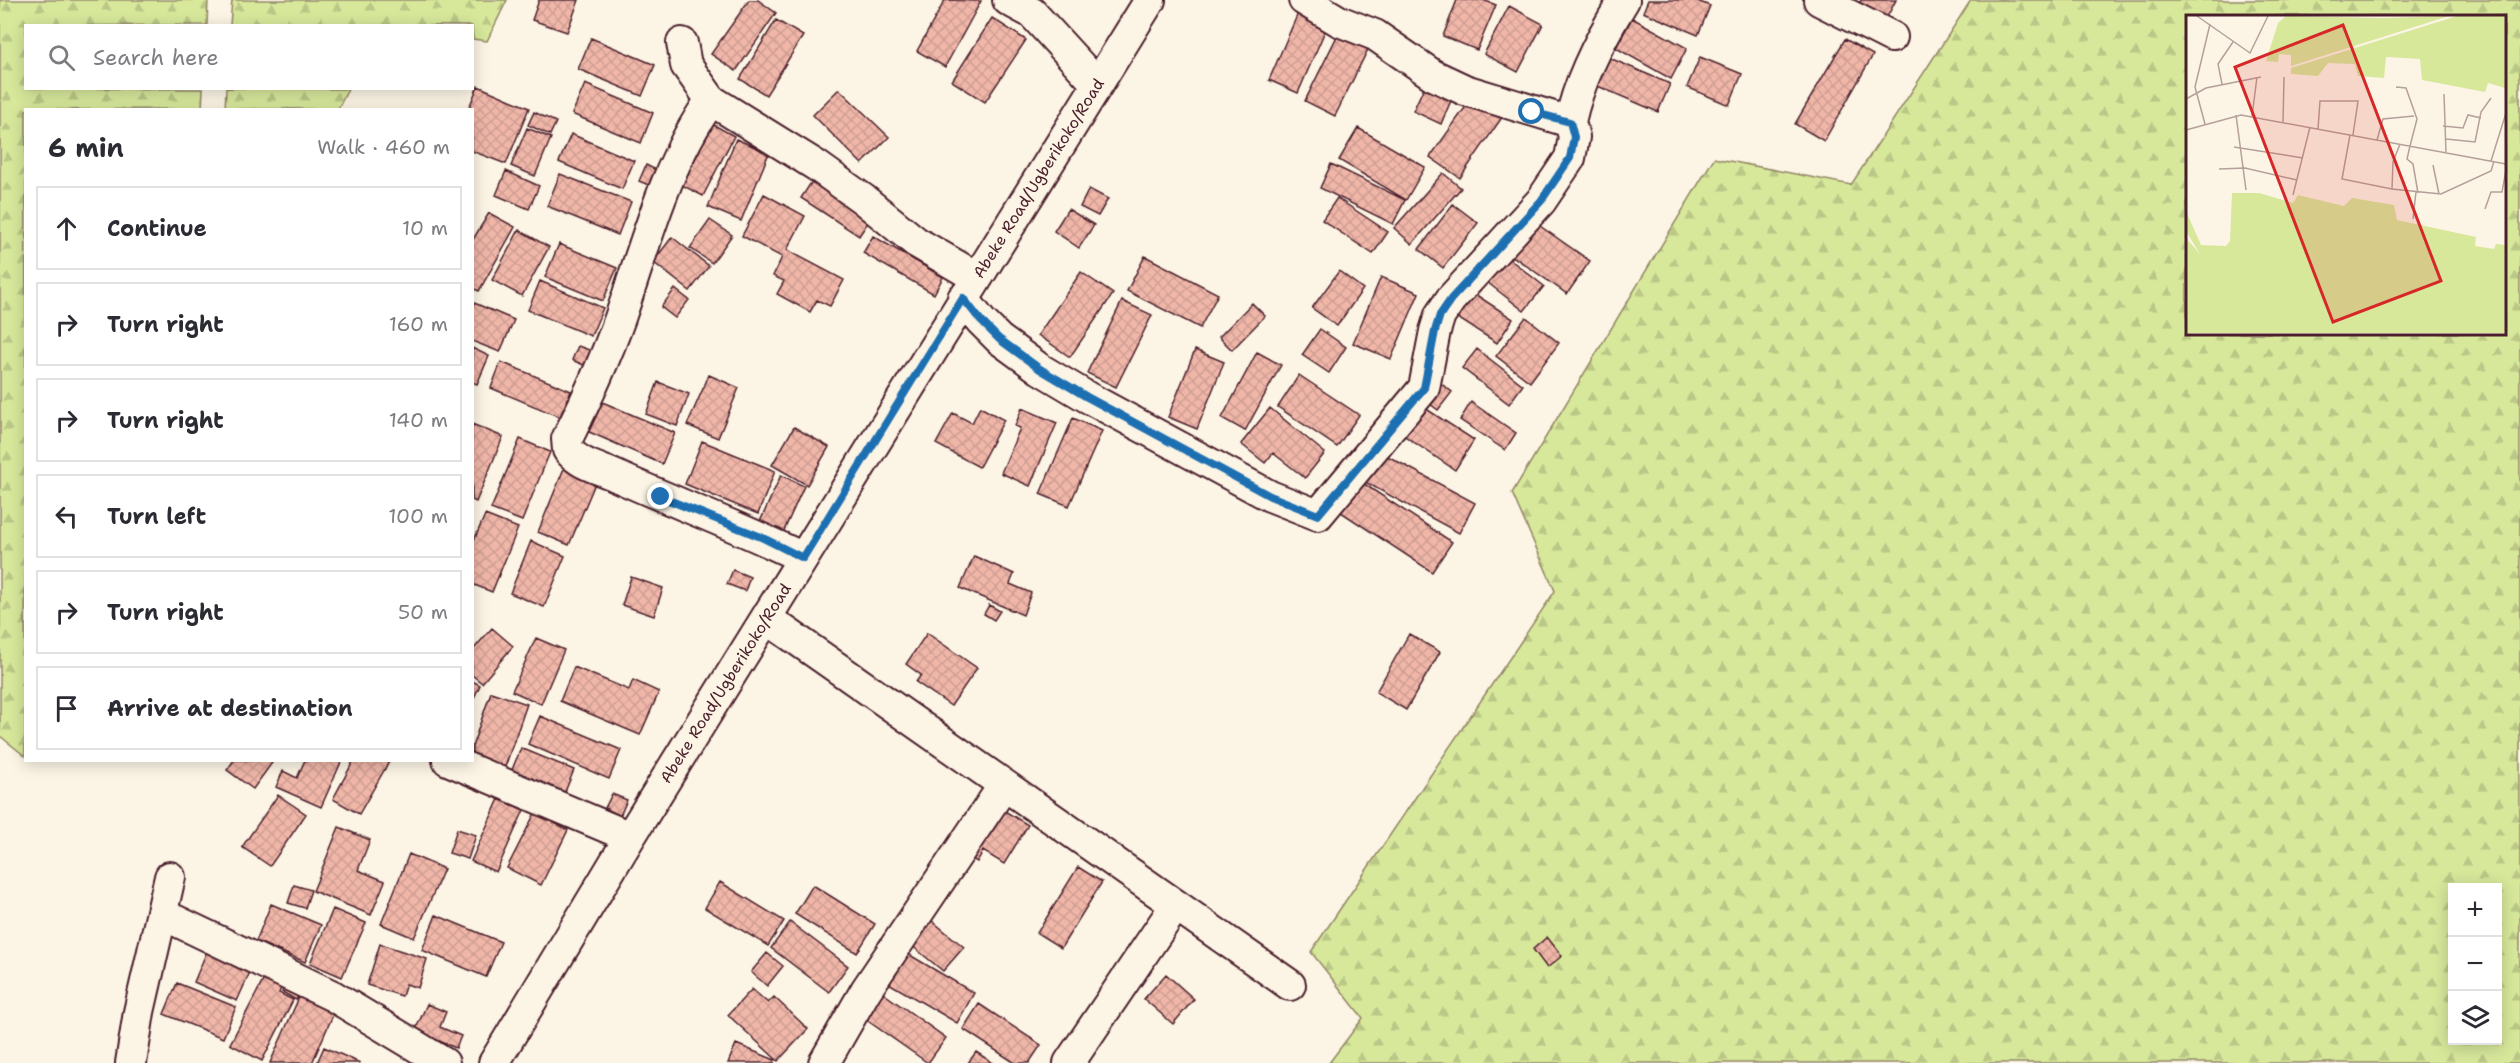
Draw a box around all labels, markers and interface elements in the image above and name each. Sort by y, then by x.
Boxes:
inset map [2186,15,2505,334]
search box [24,24,474,90]
icon: search [45,41,78,74]
text: Search here [93,43,219,72]
street label: Abeke Road/Ugberikoko/Road [968,74,1109,282]
route start [1518,98,1544,124]
text: 6 min [48,130,124,165]
text: Walk · 460 m [317,134,450,160]
icon: ahead [50,212,83,245]
text: Continue [107,214,207,243]
text: 10 m [402,215,448,241]
icon: right [50,308,83,341]
text: Turn right [107,310,224,339]
text: 160 m [389,311,448,337]
icon: right [50,404,83,437]
text: Turn right [107,406,224,435]
text: 140 m [389,407,448,433]
route end [647,483,673,509]
icon: left [50,500,83,533]
text: Turn left [107,502,206,531]
text: 100 m [388,503,448,529]
street label: Abeke Road/Ugberikoko/Road [655,579,796,787]
icon: right [50,596,83,629]
text: Turn right [107,598,224,627]
text: 50 m [398,599,448,625]
icon: arrive [50,692,83,725]
text: Arrive at destination [107,694,353,723]
map controls [2448,883,2502,1045]
button: + [2448,883,2502,937]
button: − [2448,937,2502,991]
button: layers [2448,991,2502,1045]

